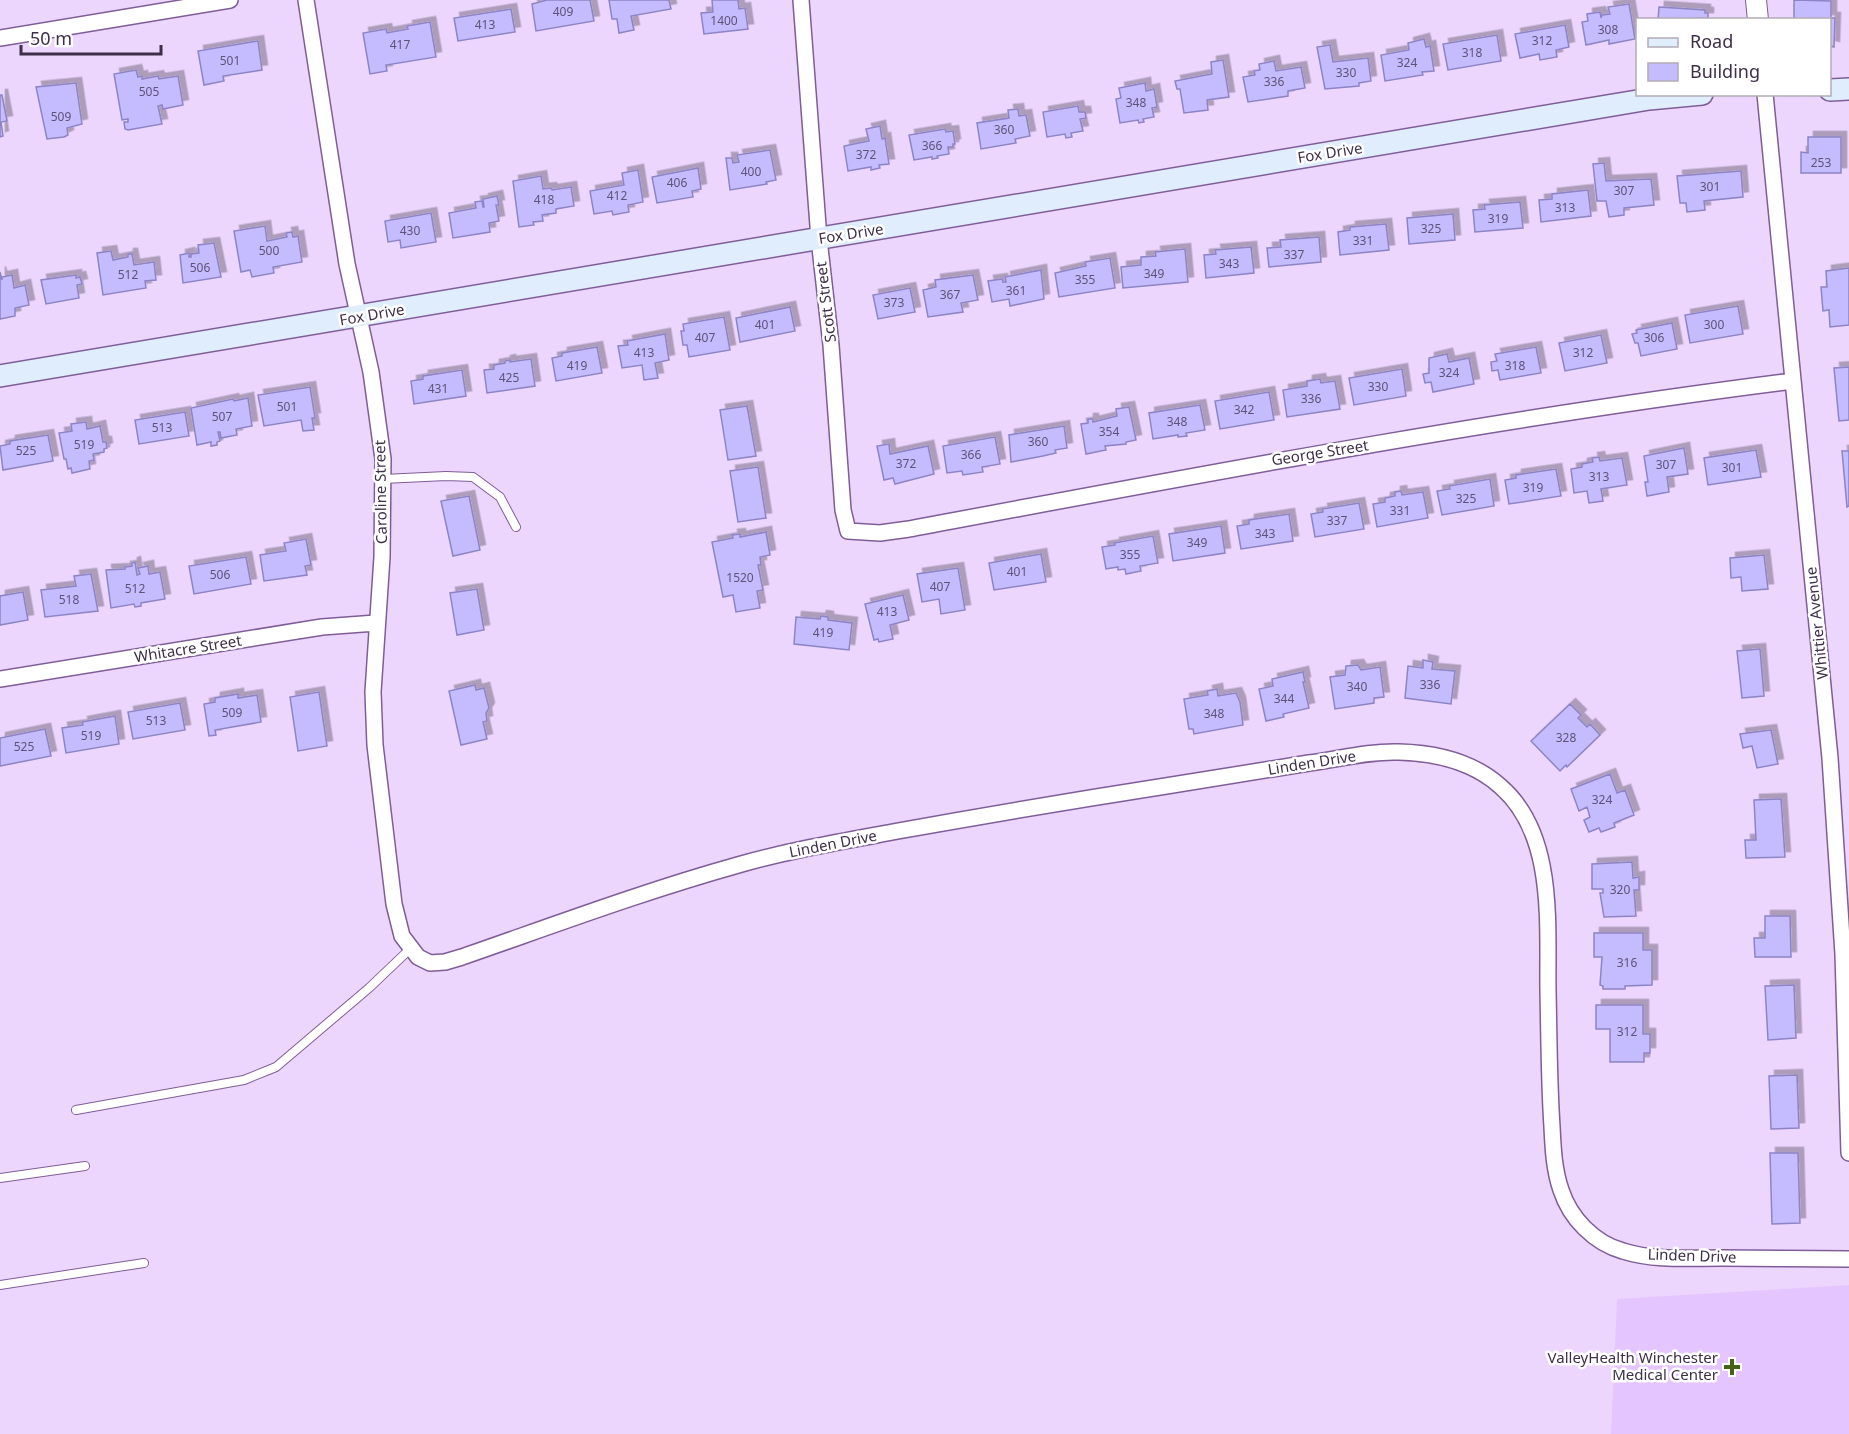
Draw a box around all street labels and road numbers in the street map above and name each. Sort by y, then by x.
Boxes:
street label: Fox Drive [1296,137,1364,167]
street label: Fox Drive [817,218,885,248]
street label: Scott Street [810,260,840,344]
street label: Fox Drive [338,298,406,330]
street label: George Street [1270,434,1370,470]
street label: Caroline Street [369,439,391,544]
street label: Whittier Avenue [1800,566,1832,680]
street label: Whitacre Street [133,630,243,666]
street label: Linden Drive [1266,745,1357,779]
street label: Linden Drive [787,825,878,861]
street label: Linden Drive [1647,1243,1737,1267]

